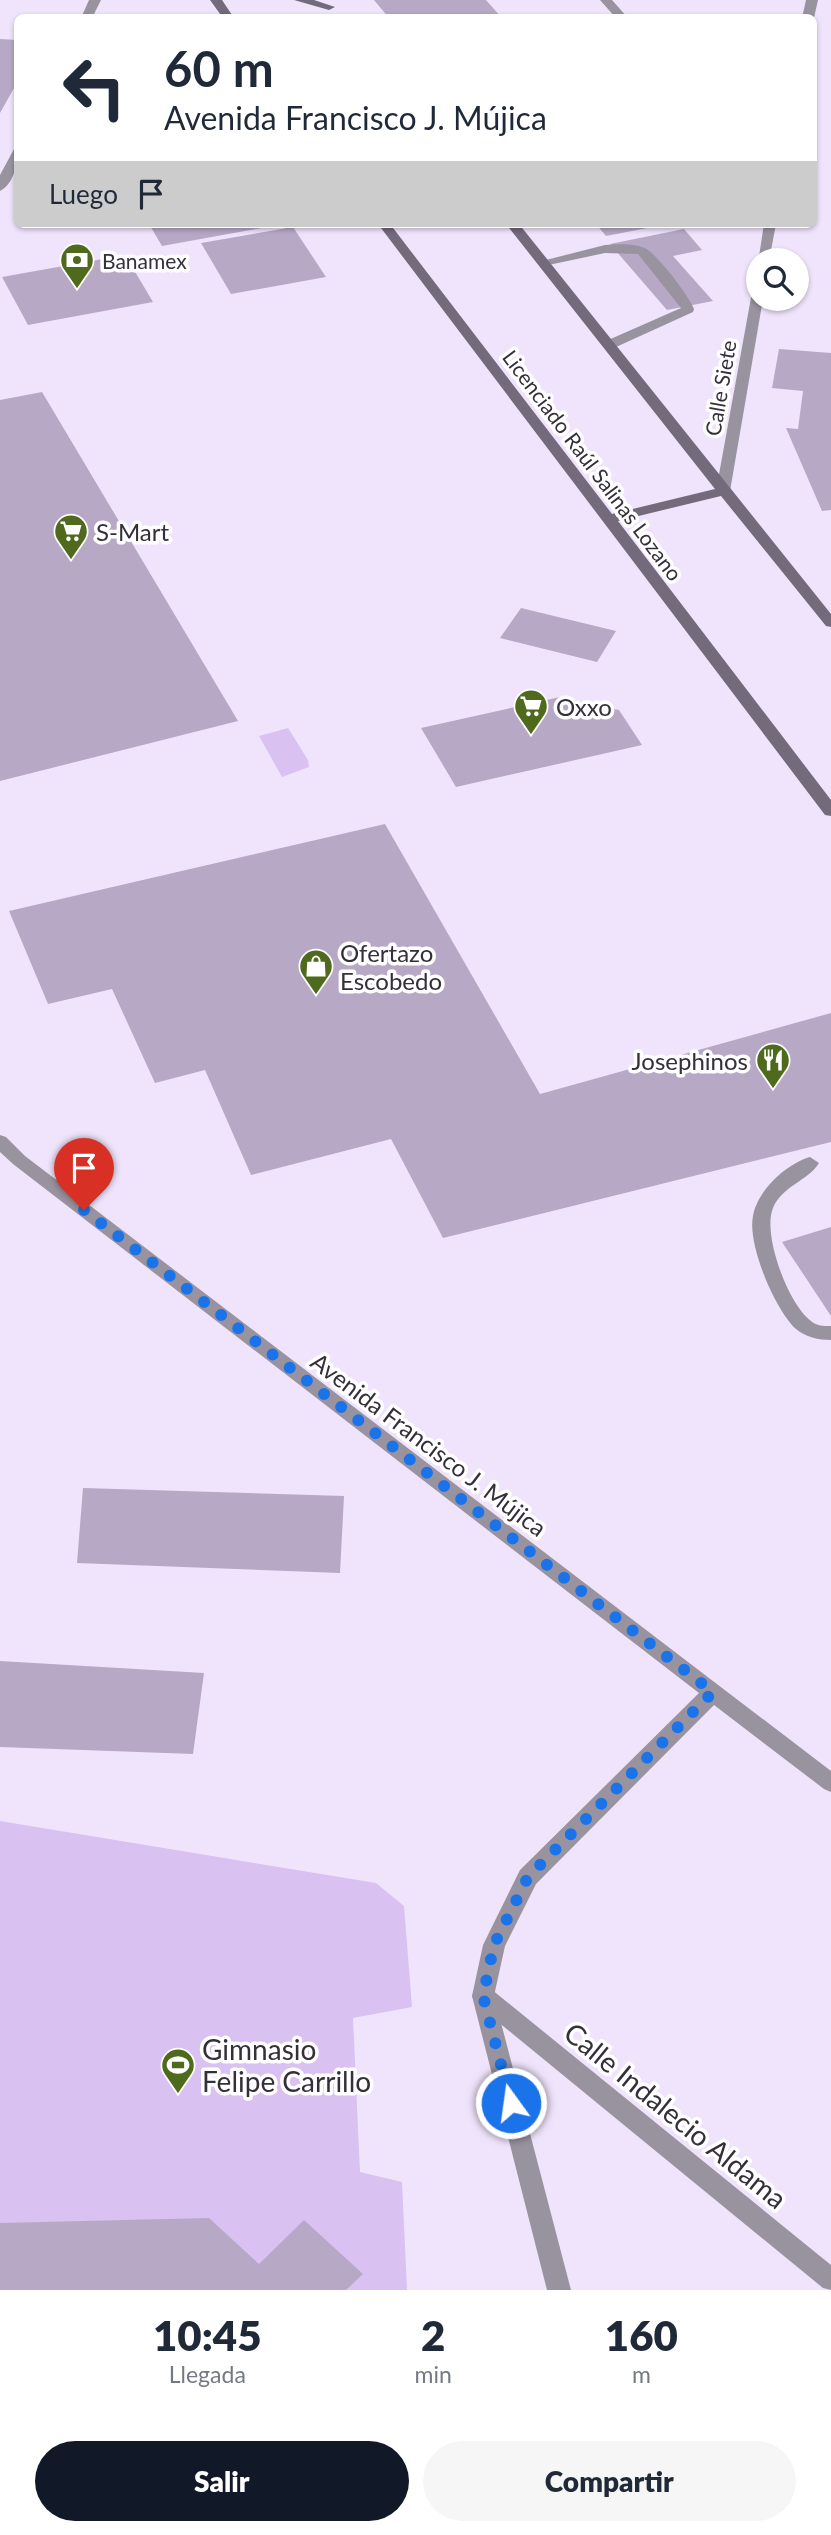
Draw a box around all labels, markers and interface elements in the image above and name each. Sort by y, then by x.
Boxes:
text: 60 m [164,39,274,97]
icon: left [49,42,140,133]
text: Avenida Francisco J. Mújica [164,98,547,137]
icon: arrive [132,175,170,213]
text: Luego [49,178,118,210]
bank icon: Banamex [58,241,96,290]
place label: Banamex [102,248,187,273]
map controls [746,248,809,311]
button: search [746,248,809,311]
street label: Calle Siete [699,338,741,438]
street label: Licenciado Raúl Salinas Lozano [498,345,688,585]
supermarket icon: S-Mart [52,512,90,561]
place label: S-Mart [96,517,170,546]
supermarket icon: Oxxo [512,687,550,736]
place label: Oxxo [556,692,612,721]
place label: Ofertazo Escobedo [340,938,442,995]
shop icon: Ofertazo Escobedo [297,947,335,996]
restaurant icon: Josephinos [754,1041,792,1090]
place label: Josephinos [632,1046,748,1075]
pin [54,1138,114,1210]
icon: arrive [65,1149,103,1187]
street label: Avenida Francisco J. Mújica [306,1346,552,1542]
street label: Calle Indalecio Aldama [558,2015,794,2215]
place label: Gimnasio Felipe Carrillo [202,2032,371,2098]
sports icon: Gimnasio Felipe Carrillo [159,2046,197,2095]
position arrow [474,2066,548,2140]
text: 10:45 [153,2310,262,2360]
text: 2 [421,2310,445,2360]
text: 160 [605,2310,678,2360]
text: Llegada [169,2360,246,2388]
text: min [415,2360,452,2388]
text: m [632,2360,651,2388]
button: Salir [35,2441,409,2521]
button: Compartir [423,2441,796,2521]

